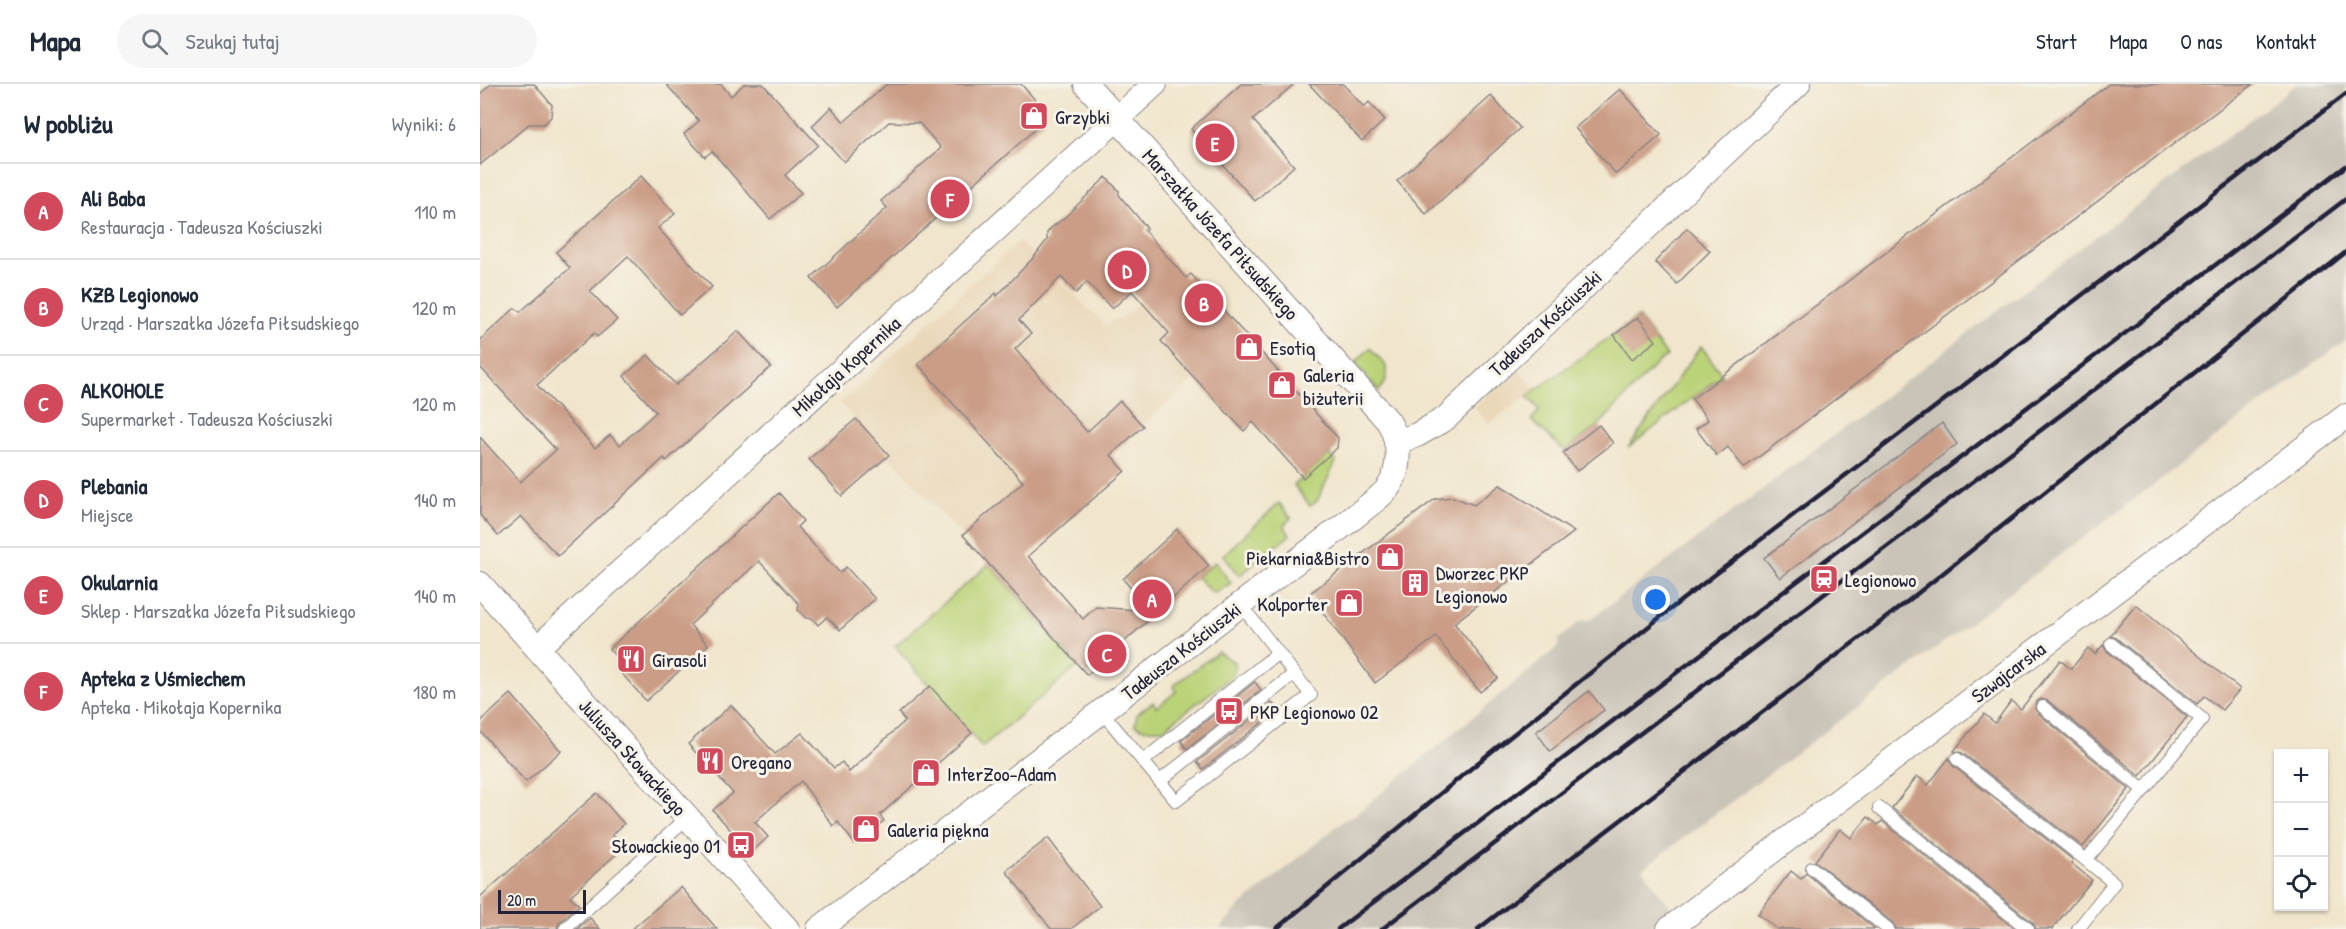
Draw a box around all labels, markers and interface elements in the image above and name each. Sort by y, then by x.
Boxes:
search box [117,14,537,68]
text: Mapa [30,22,81,60]
icon: search [138,25,171,58]
text: Szukaj tutaj [186,26,280,56]
text: Start [2036,27,2076,56]
text: Mapa [2109,27,2147,56]
text: O nas [2180,27,2223,56]
text: Kontakt [2256,27,2316,56]
shop icon: Grzybki [1018,100,1050,132]
place label: Grzybki [1055,103,1110,130]
text: W pobliżu [24,106,113,141]
text: Wyniki: 6 [392,110,456,137]
pin: E [1196,120,1234,166]
street label: Marszałka Józefa Piłsudskiego [1137,142,1305,326]
pin: F [930,176,970,222]
text: Ali Baba [81,183,145,213]
text: A [39,198,48,225]
text: 110 m [414,198,456,225]
text: Restauracja · Tadeusza Kościuszki [81,213,323,240]
pin: D [1108,248,1146,292]
street label: Tadeusza Kościuszki [1483,264,1607,382]
text: KZB Legionowo [81,279,198,309]
pin: B [1184,280,1224,326]
text: B [38,294,49,321]
text: 120 m [412,294,456,321]
text: Urząd · Marszałka Józefa Piłsudskiego [81,309,359,336]
street label: Mikołaja Kopernika [786,310,906,422]
shop icon: Esotiq [1233,331,1265,363]
place label: Esotiq [1270,334,1315,361]
place label: Galeria biżuterii [1303,361,1364,411]
shop icon: Galeria biżuterii [1266,369,1298,401]
text: ALKOHOLE [81,375,164,405]
text: C [38,390,49,417]
text: 120 m [412,390,456,417]
text: Supermarket · Tadeusza Kościuszki [81,405,333,432]
text: Plebania [81,471,147,501]
text: D [39,486,48,513]
text: 140 m [414,486,456,513]
text: Miejsce [81,501,133,528]
shop icon: Piekarnia&Bistro [1374,541,1406,573]
place label: Piekarnia&Bistro [1246,544,1369,571]
place label: Dworzec PKP Legionowo [1436,559,1529,609]
station icon: Legionowo [1808,563,1840,595]
place label: Legionowo [1845,566,1916,593]
text: Okularnia [81,567,158,597]
building icon: Dworzec PKP Legionowo [1399,567,1431,599]
pin: A [1132,576,1172,622]
text: E [39,582,48,609]
text: 140 m [414,582,456,609]
your location [1641,585,1670,614]
shop icon: Kolporter [1333,587,1365,619]
place label: Kolporter [1257,590,1328,617]
street label: Tadeusza Kościuszki [1115,596,1247,706]
text: Sklep · Marszałka Józefa Piłsudskiego [81,597,356,624]
pin: C [1088,632,1126,676]
street label: Szwajcarska [1965,635,2051,709]
restaurant icon: Girasoli [615,643,647,675]
place label: Girasoli [652,646,707,673]
text: Apteka z Uśmiechem [81,663,245,693]
text: F [40,678,47,705]
text: 180 m [413,678,456,705]
street label: Juliusza Słowackiego [573,692,693,822]
text: Apteka · Mikołaja Kopernika [81,693,281,720]
bus stop icon: PKP Legionowo 02 [1213,695,1245,727]
place label: PKP Legionowo 02 [1250,698,1379,725]
restaurant icon: Oregano [694,745,726,777]
place label: Oregano [731,748,792,775]
map controls [2274,749,2328,911]
button: + [2274,749,2328,803]
shop icon: InterZoo-Adam [910,757,942,789]
place label: InterZoo-Adam [947,760,1057,787]
button: − [2274,803,2328,857]
shop icon: Galeria piękna [850,813,882,845]
place label: Galeria piękna [887,816,989,843]
bus stop icon: Słowackiego 01 [725,829,757,861]
place label: Słowackiego 01 [612,832,720,859]
button: locate [2274,857,2328,911]
scale bar [498,887,586,914]
text: 20 m [507,889,536,911]

